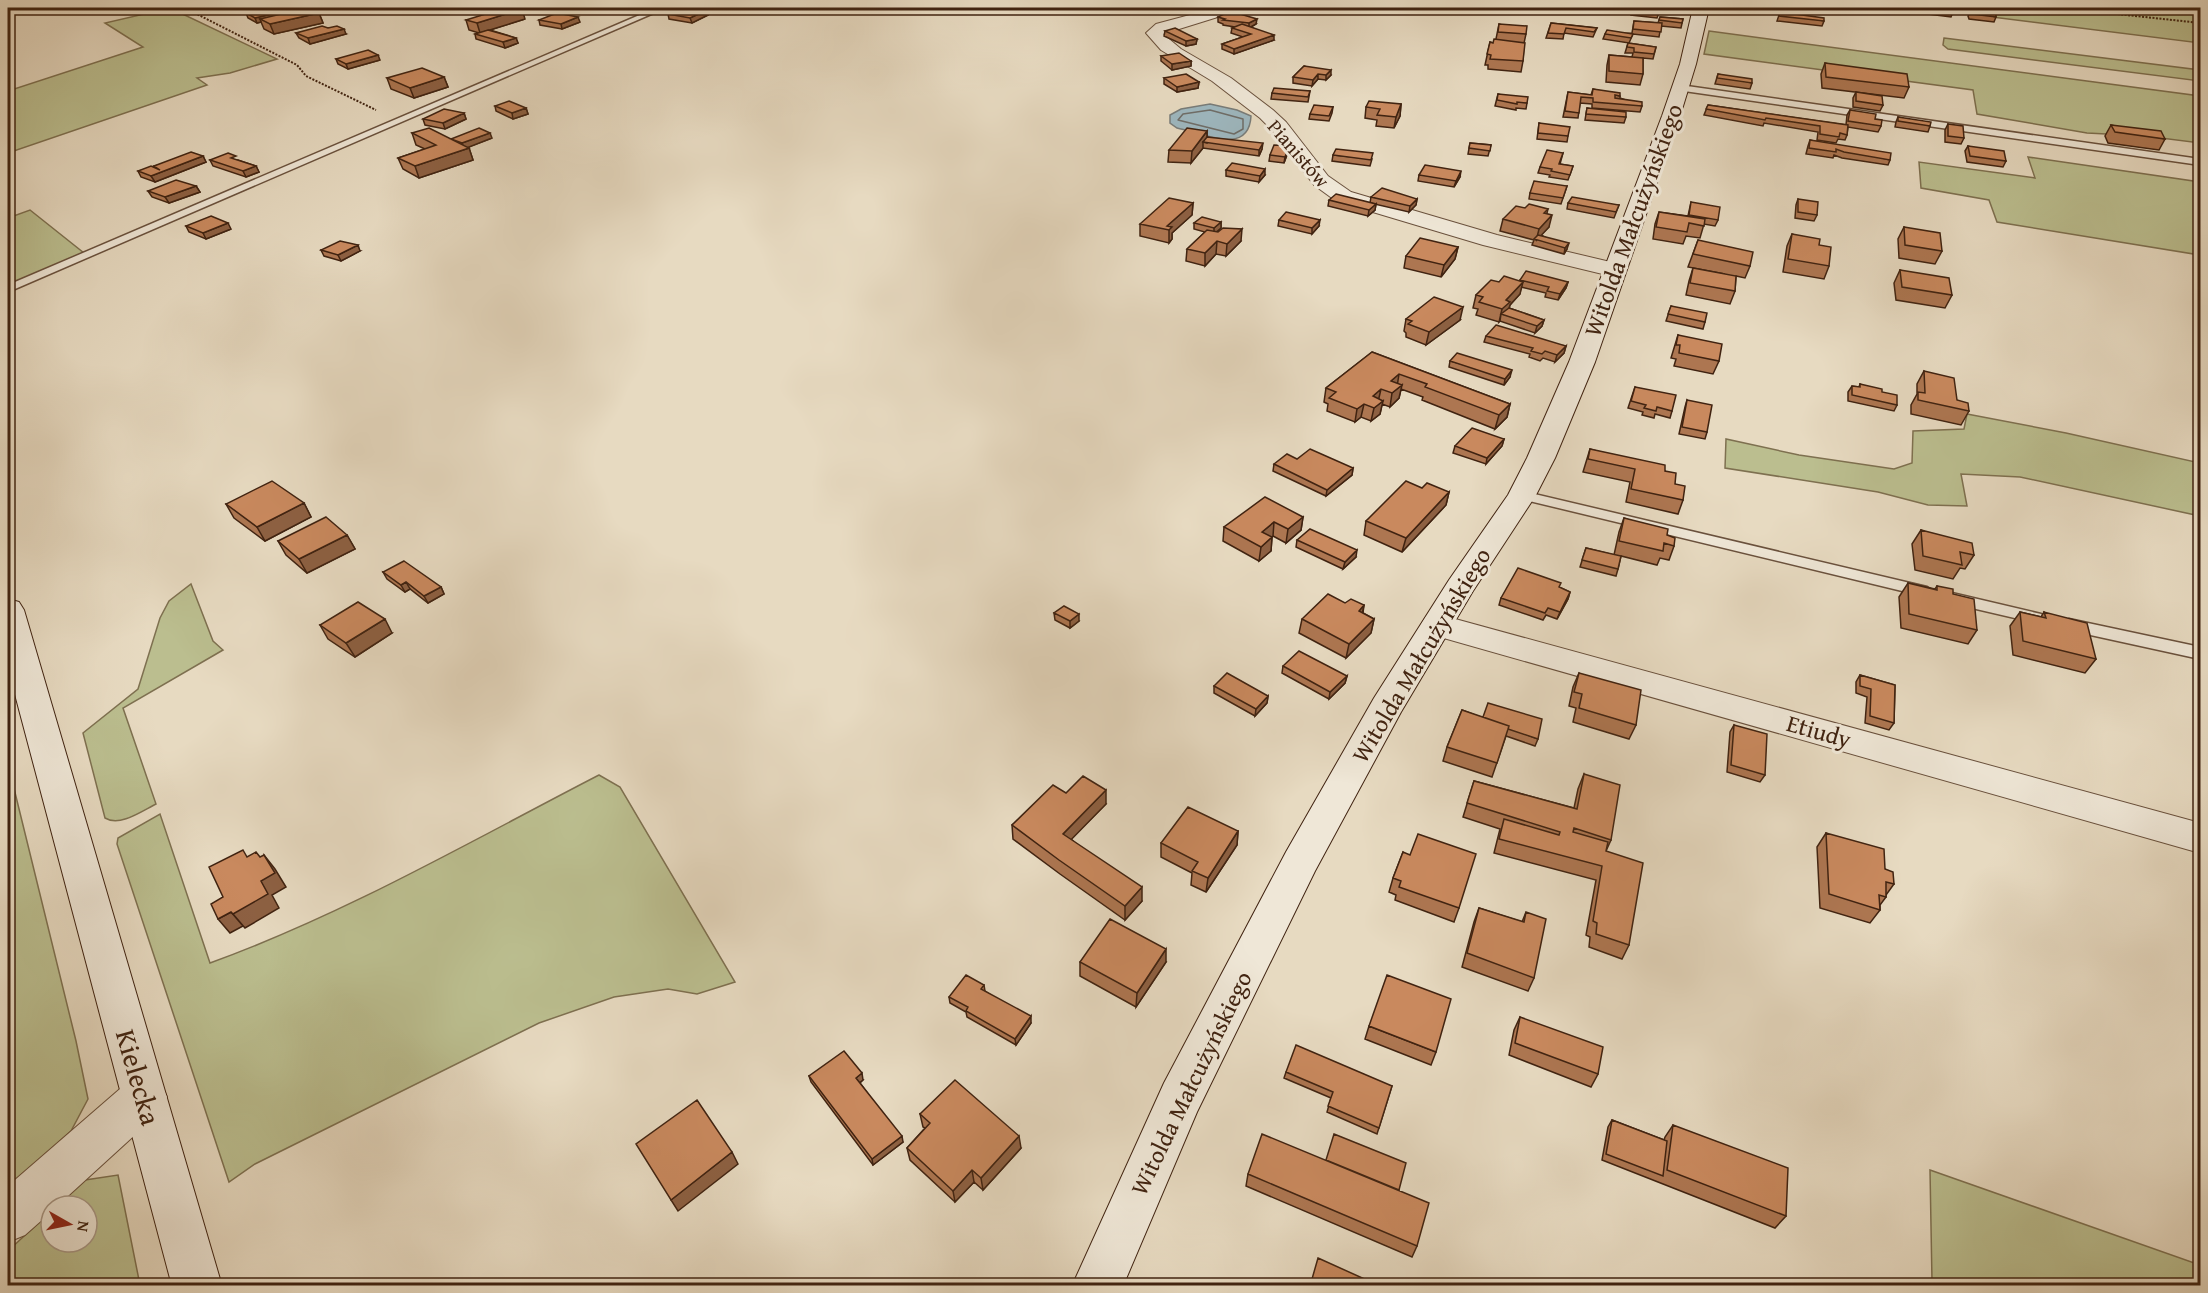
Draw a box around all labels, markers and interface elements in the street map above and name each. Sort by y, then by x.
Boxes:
street label: Witolda Małcużyńskiego [1575,99,1691,341]
street label: Pianistów [1261,113,1337,194]
street label: Witolda Małcużyńskiego [1343,541,1499,769]
street label: Etiudy [1783,705,1855,757]
street label: Witolda Małcużyńskiego [1121,965,1261,1201]
street label: Kielecka [106,1024,172,1130]
north arrow [39,1194,99,1254]
text: N [71,1219,97,1234]

